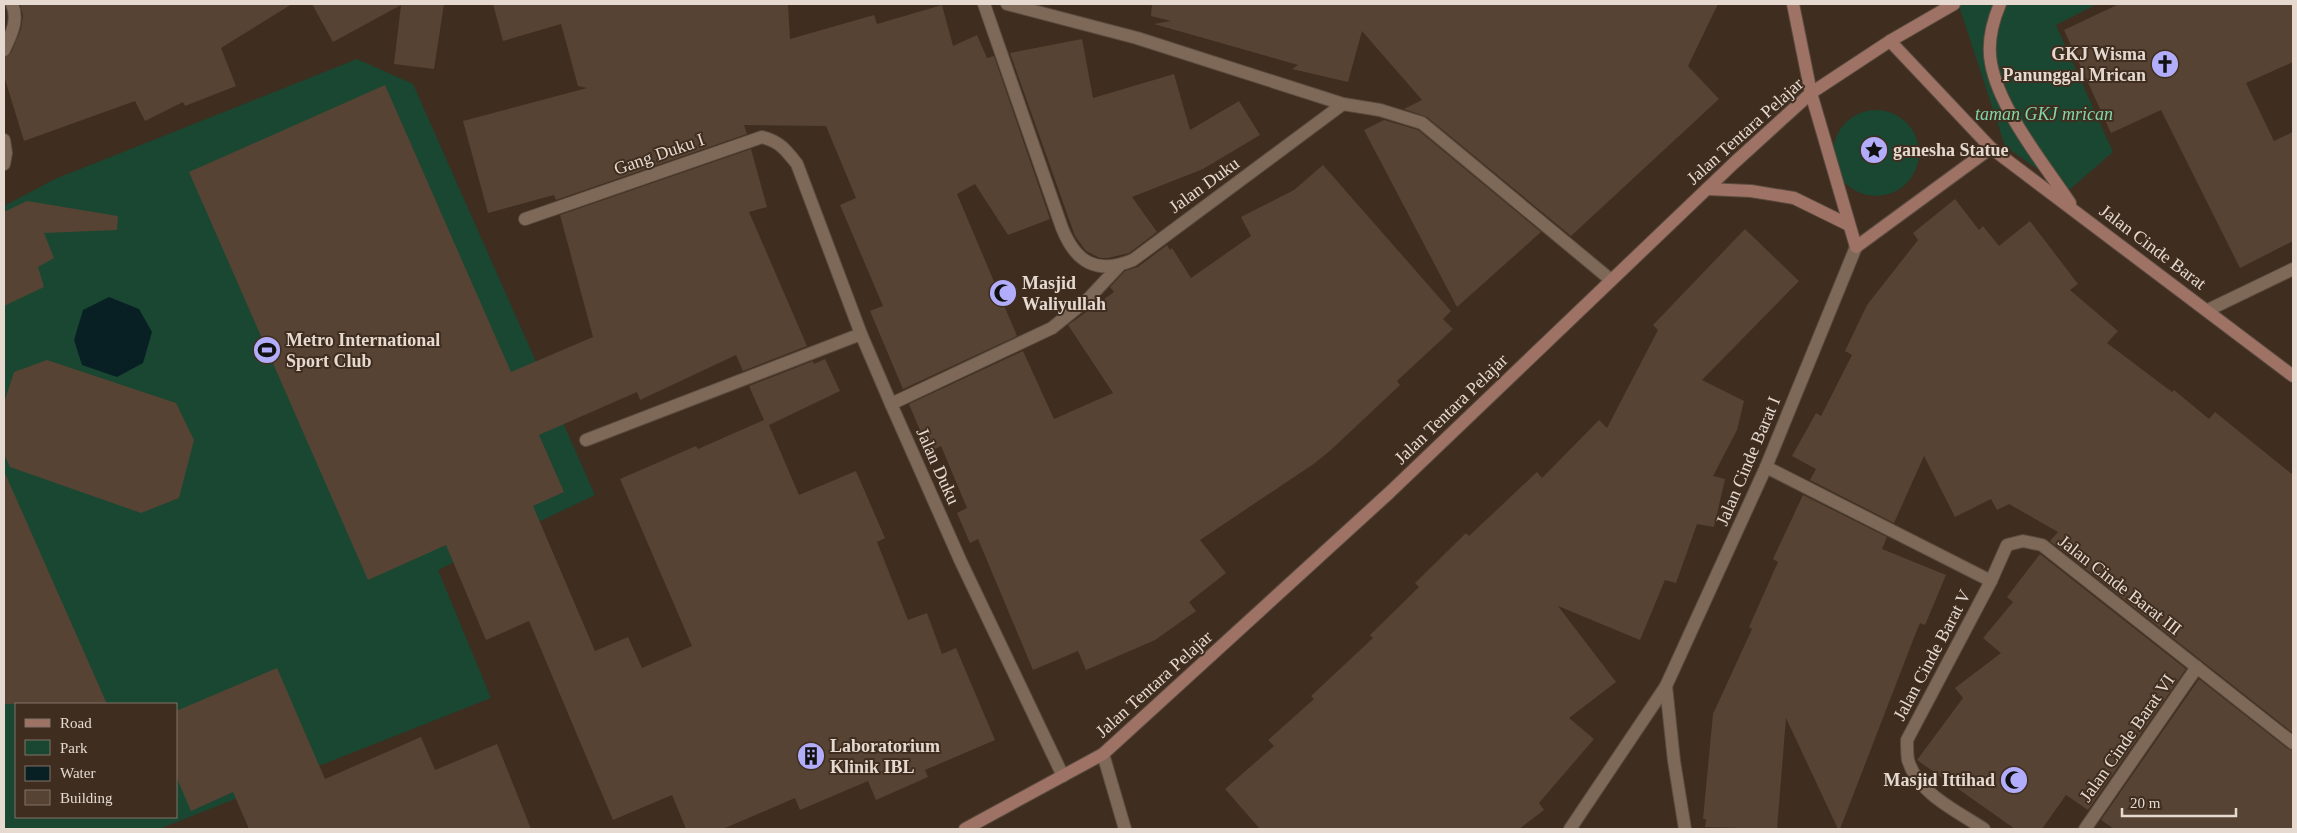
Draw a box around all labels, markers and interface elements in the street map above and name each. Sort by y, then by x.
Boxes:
place label: GKJ Wisma Panunggal Mrican [2002,44,2146,85]
church icon: GKJ Wisma Panunggal Mrican [2150,49,2180,79]
street label: Jalan Tentara Pelajar [1683,74,1807,188]
park label: taman GKJ mrican [1975,104,2113,124]
street label: Gang Duku I [611,129,707,179]
place icon: ganesha Statue [1859,135,1889,165]
place label: ganesha Statue [1893,140,2009,160]
street label: Jalan Duku [1165,153,1243,217]
street label: Jalan Cinde Barat [2096,201,2210,293]
place label: Masjid Waliyullah [1022,273,1106,314]
mosque icon: Masjid Waliyullah [988,278,1018,308]
place label: Metro International Sport Club [286,330,440,371]
sports icon: Metro International Sport Club [252,335,282,365]
street label: Jalan Tentara Pelajar [1390,350,1512,468]
street label: Jalan Cinde Barat I [1712,393,1784,529]
street label: Jalan Duku [912,425,964,507]
street label: Jalan Cinde Barat III [2055,531,2185,639]
street label: Jalan Cinde Barat V [1889,586,1975,724]
street label: Jalan Tentara Pelajar [1092,627,1216,741]
street label: Jalan Cinde Barat VI [2075,670,2179,806]
legend [15,703,178,818]
text: Road [60,715,92,731]
place label: Laboratorium Klinik IBL [830,736,940,777]
text: Park [60,740,88,756]
building icon: Laboratorium Klinik IBL [796,741,826,771]
text: Water [60,765,95,781]
mosque icon: Masjid Ittihad [1999,765,2029,795]
place label: Masjid Ittihad [1883,770,1995,790]
scale bar [2122,786,2236,818]
text: Building [60,790,113,806]
text: 20 m [2130,795,2161,811]

